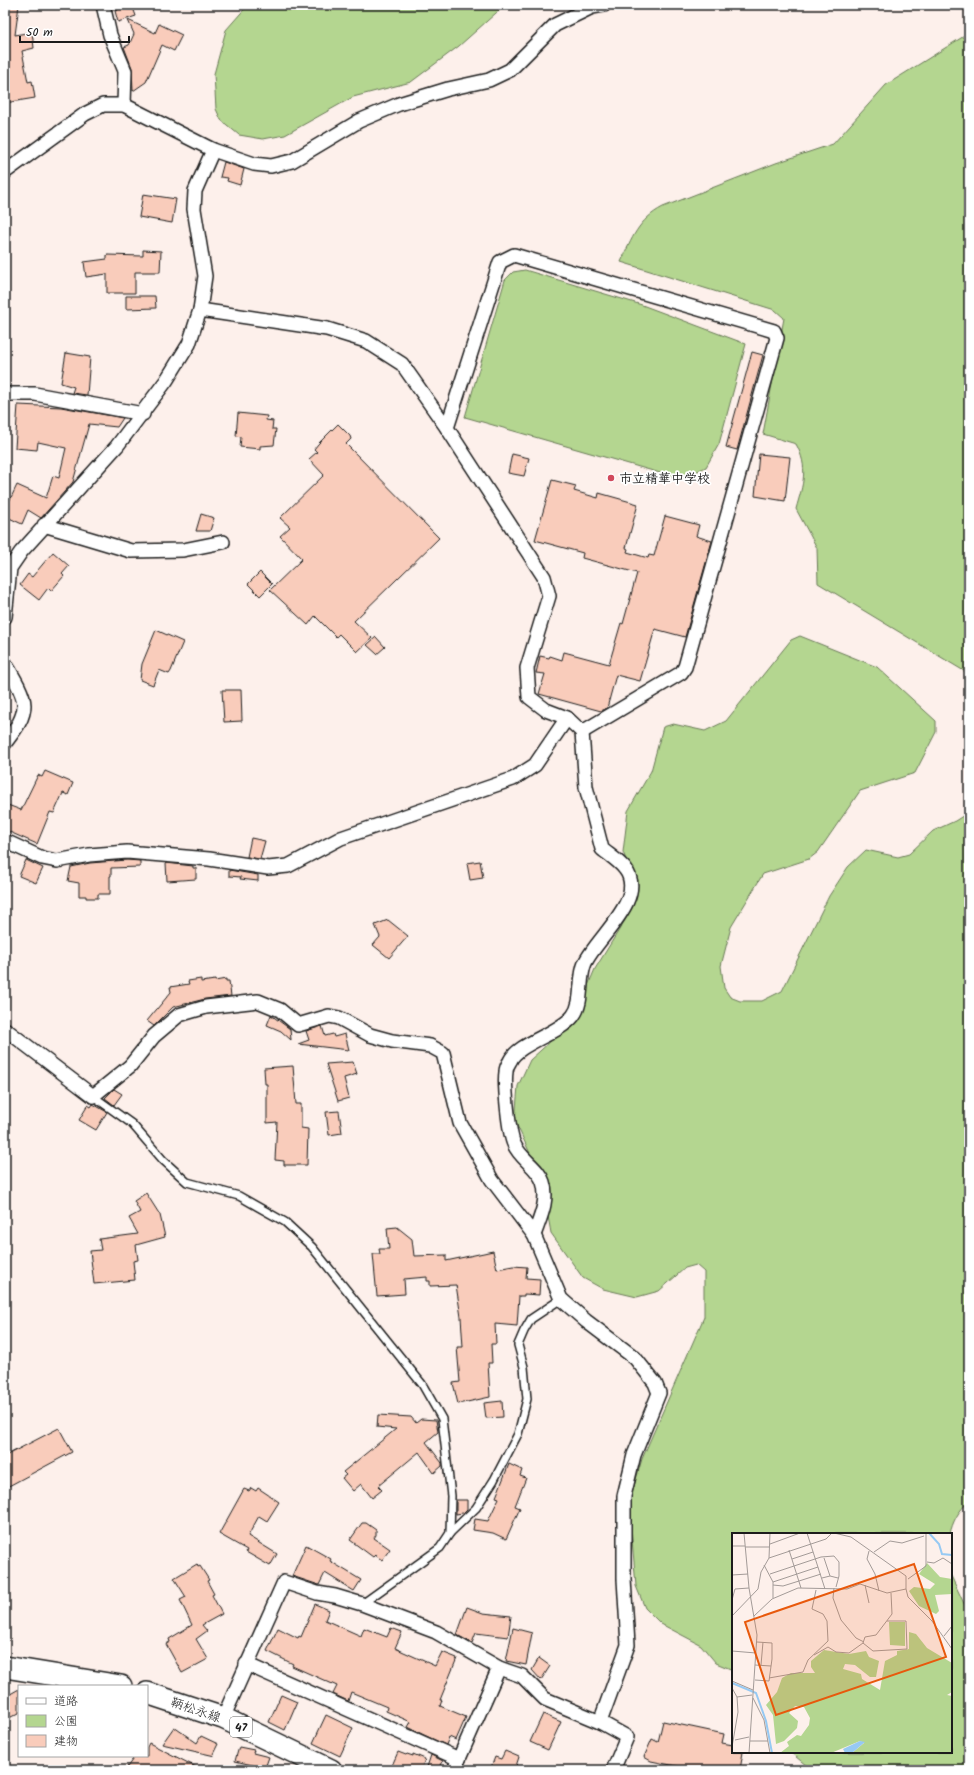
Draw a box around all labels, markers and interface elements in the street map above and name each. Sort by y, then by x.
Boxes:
scale bar [20,18,129,44]
text: 50 m [26,23,53,42]
place label: 市立精華中学校 [619,469,710,490]
marker: 市立精華中学校 [606,473,616,483]
inset map [732,1533,952,1753]
legend [18,1685,148,1757]
text: 道路 [54,1692,78,1711]
street label: 鞆松永線 [168,1692,224,1729]
text: 公園 [54,1712,78,1731]
road number: 47 [230,1717,252,1737]
text: 建物 [54,1732,78,1751]

